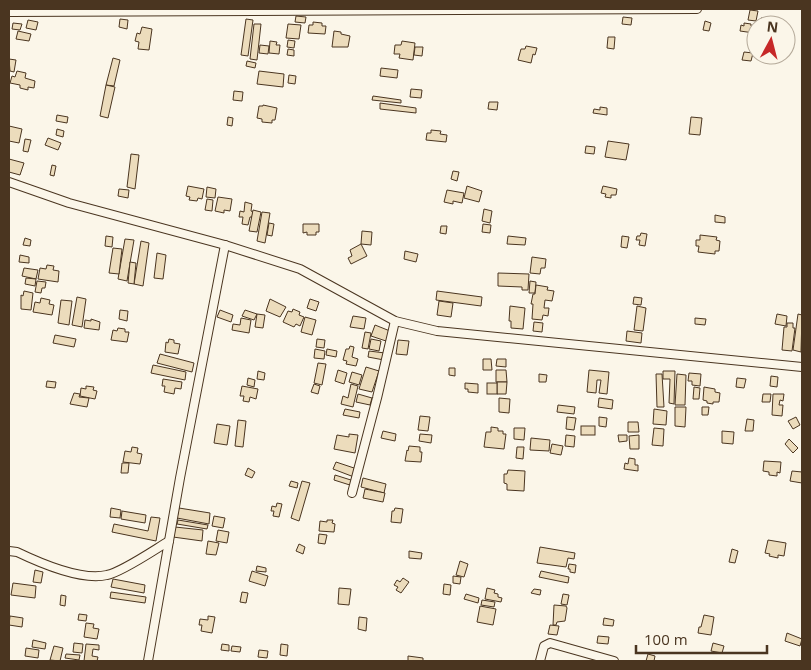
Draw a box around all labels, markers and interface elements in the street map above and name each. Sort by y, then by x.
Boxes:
north arrow [746,15,796,65]
text: N [766,16,779,37]
scale bar [636,622,767,654]
text: 100 m [644,629,688,649]

